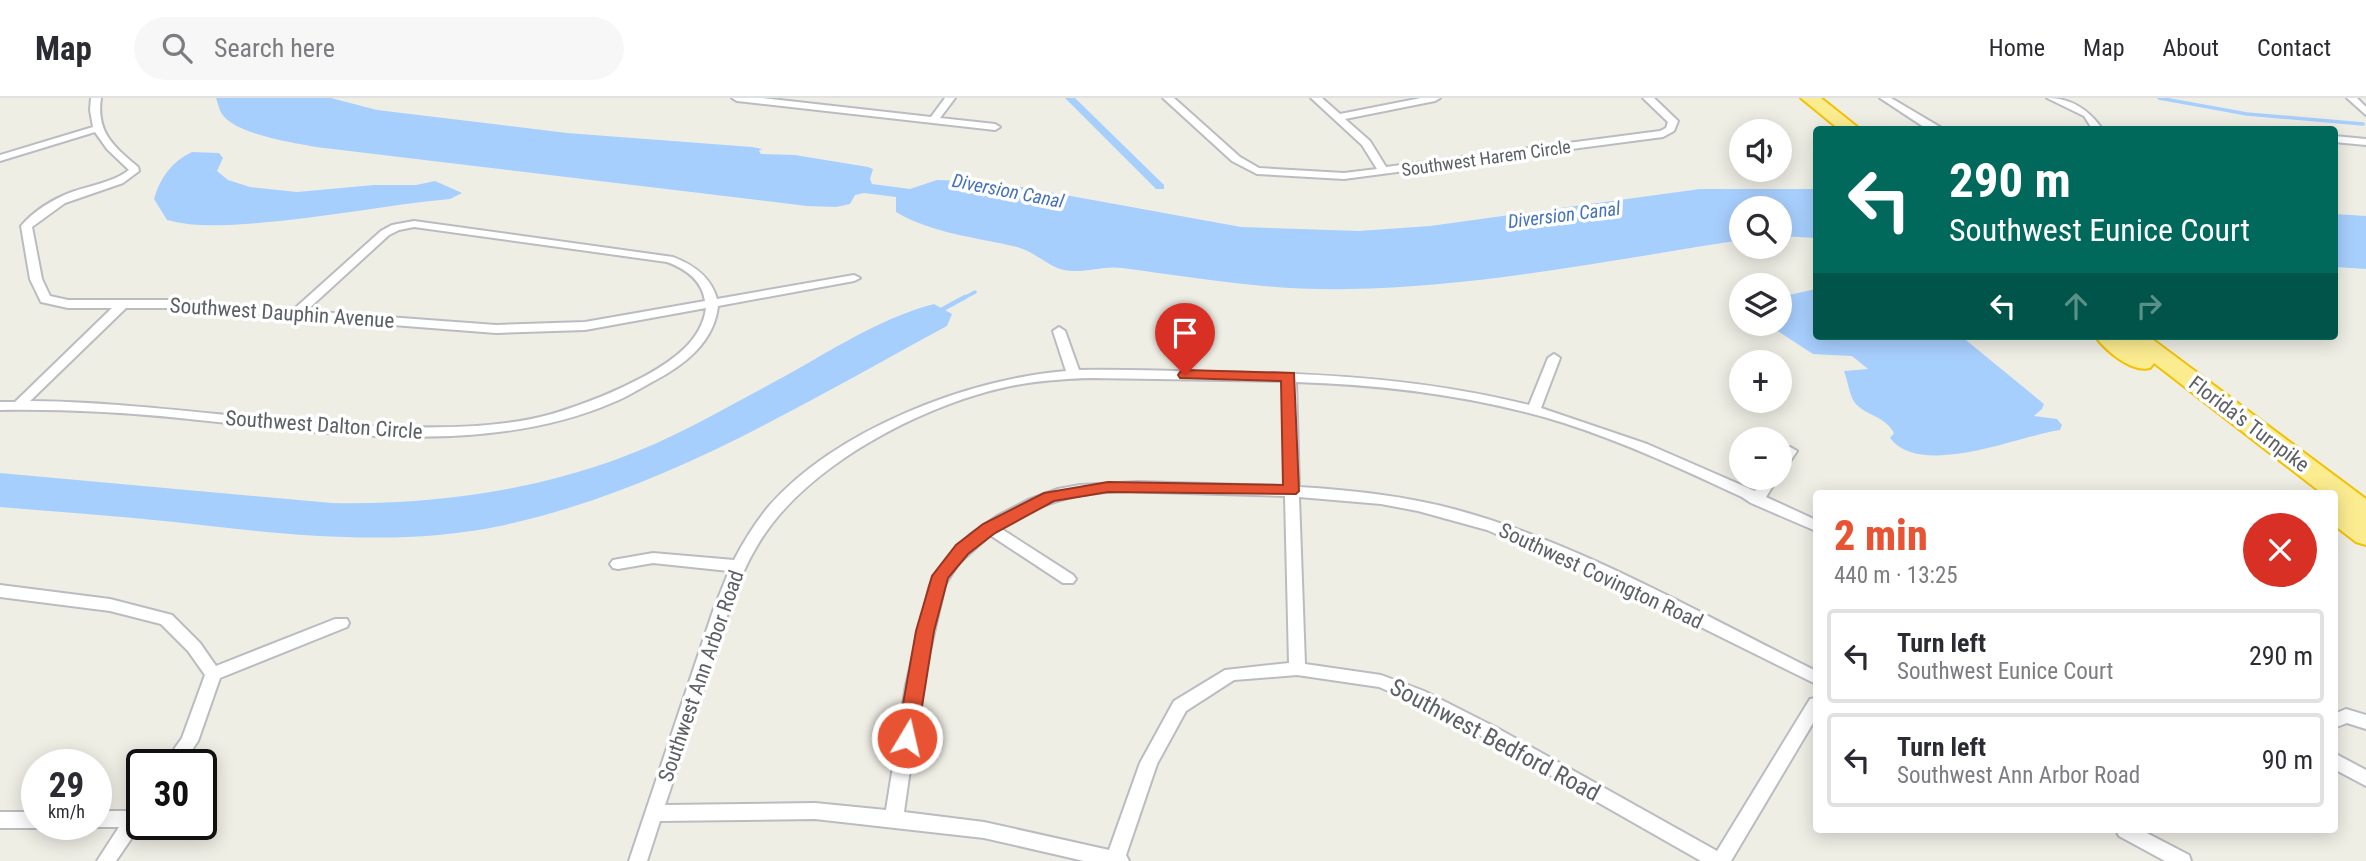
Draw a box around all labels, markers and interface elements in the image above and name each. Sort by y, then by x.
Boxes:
search box [134,17,624,80]
text: Map [35,29,92,68]
icon: search [158,29,196,67]
text: Search here [214,33,335,63]
text: Home [1989,34,2045,62]
text: Map [2083,34,2125,62]
text: About [2163,34,2219,62]
text: Contact [2257,34,2331,62]
map controls [1729,119,1792,490]
button: sound [1729,119,1792,182]
street label: Southwest Harem Circle [1400,136,1572,180]
text: 290 m [1949,152,2071,209]
icon: left [1834,154,1925,245]
water label: Diversion Canal [950,169,1066,213]
button: search [1729,196,1792,259]
water label: Diversion Canal [1506,197,1622,233]
text: Southwest Eunice Court [1949,211,2250,249]
button: layers [1729,273,1792,336]
icon: left [1984,287,2022,325]
icon: ahead [2057,287,2095,325]
icon: right [2130,287,2168,325]
street label: Southwest Dauphin Avenue [169,293,395,333]
pin [1155,303,1215,375]
icon: arrive [1166,314,1204,352]
button: + [1729,350,1792,413]
street label: Florida's Turnpike [2184,371,2314,477]
street label: Southwest Dalton Circle [225,406,424,444]
button: − [1729,427,1792,490]
text: 2 min [1834,511,1928,560]
button: close [2243,513,2317,587]
street label: Southwest Covington Road [1495,518,1707,634]
text: 440 m · 13:25 [1834,562,1958,589]
street label: Southwest Ann Arbor Road [653,567,749,785]
text: Turn left [1897,628,1986,658]
icon: left [1838,637,1876,675]
text: 290 m [2249,641,2313,671]
text: Southwest Eunice Court [1897,658,2113,685]
street label: Southwest Bedford Road [1385,673,1605,807]
position arrow [870,701,944,775]
text: Turn left [1897,732,1986,762]
icon: left [1838,741,1876,779]
text: 90 m [2262,745,2313,775]
speed limit sign: 30 [126,749,217,840]
text: Southwest Ann Arbor Road [1897,762,2140,789]
text: 29 [49,765,84,806]
text: km/h [48,801,85,822]

